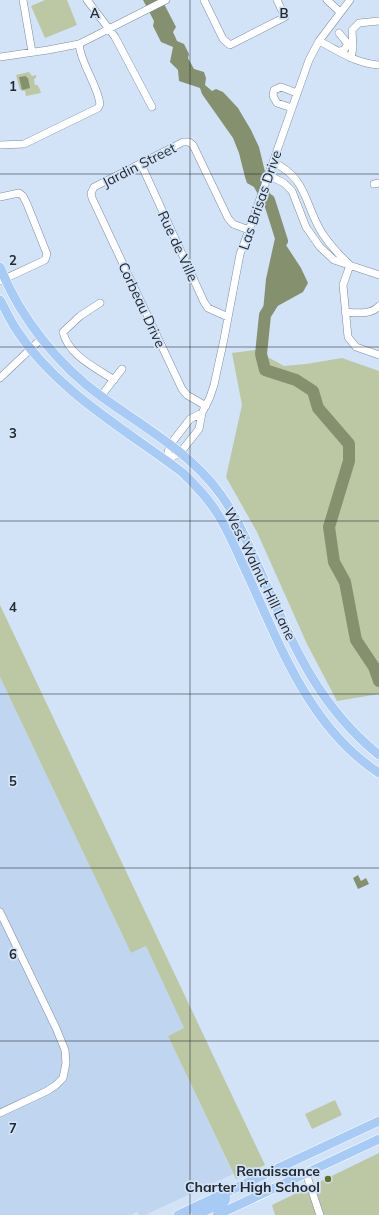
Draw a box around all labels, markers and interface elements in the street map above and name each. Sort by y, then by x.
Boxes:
text: A [90,5,100,21]
text: B [280,5,289,21]
text: 1 [9,78,17,94]
street label: Jardin Street [99,139,179,191]
street label: Las Brisas Drive [235,148,285,252]
street label: Rue de Ville [154,208,202,284]
text: 2 [9,252,17,268]
street label: Corbeau Drive [114,259,170,351]
text: 3 [9,425,17,441]
street label: West Walnut Hill Lane [220,505,300,643]
text: 4 [9,599,17,615]
text: 5 [9,773,17,789]
text: 6 [9,946,17,962]
text: 7 [9,1120,17,1136]
place label: Renaissance Charter High School [185,1162,320,1196]
marker: Renaissance Charter High School [323,1174,333,1184]

